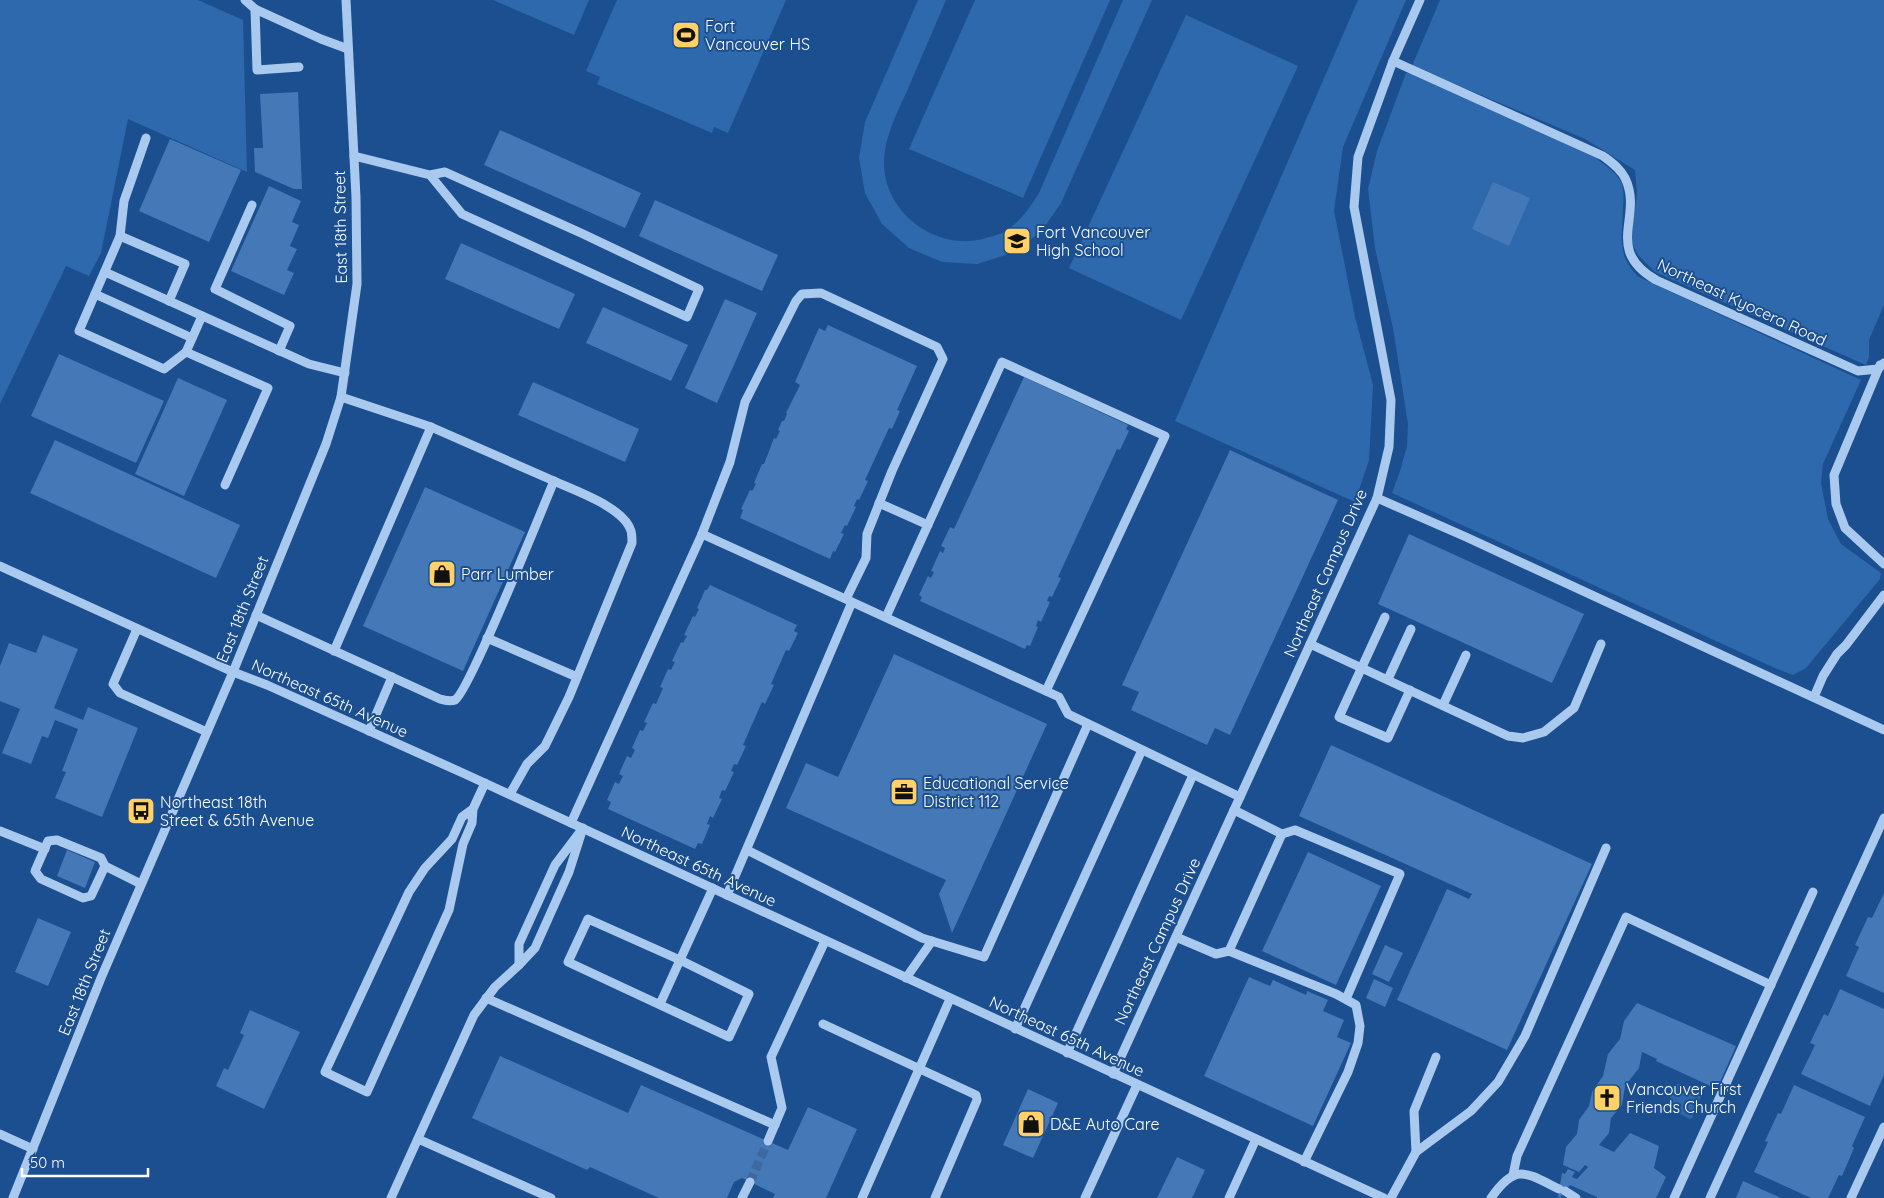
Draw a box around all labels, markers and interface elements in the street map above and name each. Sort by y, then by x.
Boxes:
place label: Fort Vancouver HS [705,16,810,54]
sports icon: Fort Vancouver HS [671,20,701,50]
street label: East 18th Street [329,170,351,284]
place label: Fort Vancouver High School [1036,222,1150,260]
school or university icon: Fort Vancouver High School [1002,226,1032,256]
street label: Northeast Kyocera Road [1654,254,1830,350]
street label: Northeast Campus Drive [1279,486,1371,660]
street label: East 18th Street [212,553,272,665]
shop icon: Parr Lumber [427,559,457,589]
place label: Parr Lumber [461,564,554,584]
street label: Northeast 65th Avenue [249,654,411,742]
place label: Educational Service District 112 [923,773,1069,811]
office icon: Educational Service District 112 [889,777,919,807]
place label: Northeast 18th Street & 65th Avenue [160,792,314,830]
bus stop icon: Northeast 18th Street & 65th Avenue [126,796,156,826]
street label: Northeast 65th Avenue [618,821,780,911]
street label: Northeast Campus Drive [1109,854,1205,1028]
street label: East 18th Street [54,926,114,1038]
street label: Northeast 65th Avenue [986,991,1148,1081]
place label: Vancouver First Friends Church [1626,1079,1742,1117]
church icon: Vancouver First Friends Church [1592,1083,1622,1113]
shop icon: D&E Auto Care [1016,1109,1046,1139]
place label: D&E Auto Care [1050,1114,1160,1134]
scale bar [22,1146,149,1178]
text: 50 m [30,1153,65,1172]

